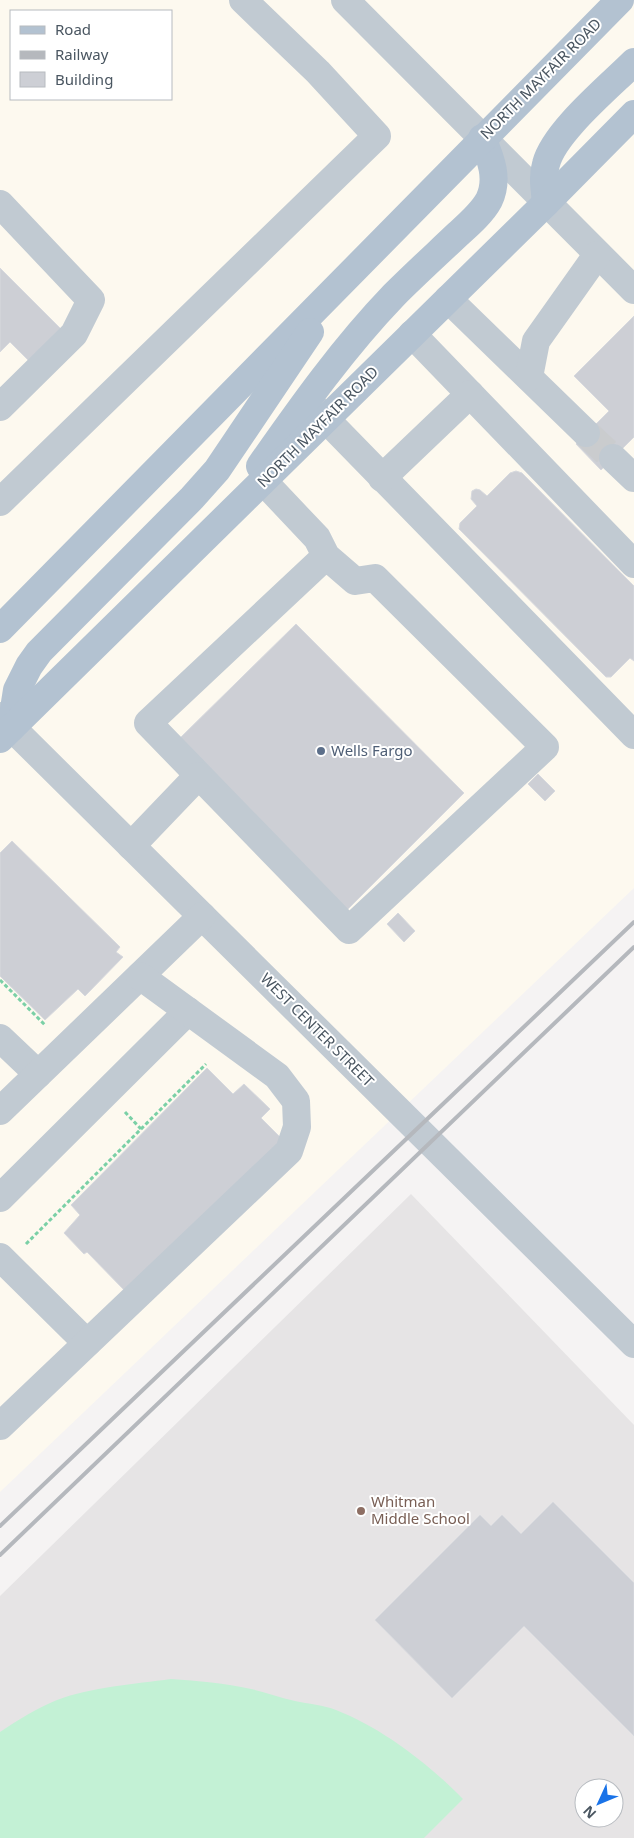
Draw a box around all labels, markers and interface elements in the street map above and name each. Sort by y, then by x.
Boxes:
legend [10,10,172,100]
street label: NORTH MAYFAIR ROAD [476,13,605,143]
text: Road [55,19,91,39]
text: Railway [55,44,109,64]
text: Building [55,69,113,89]
street label: NORTH MAYFAIR ROAD [253,361,382,491]
place label: Wells Fargo [331,740,412,760]
marker: Wells Fargo [315,745,327,757]
street label: WEST CENTER STREET [257,968,379,1091]
place label: Whitman Middle School [371,1491,470,1528]
marker: Whitman Middle School [355,1505,367,1517]
north arrow [574,1778,624,1828]
text: N [578,1802,600,1823]

